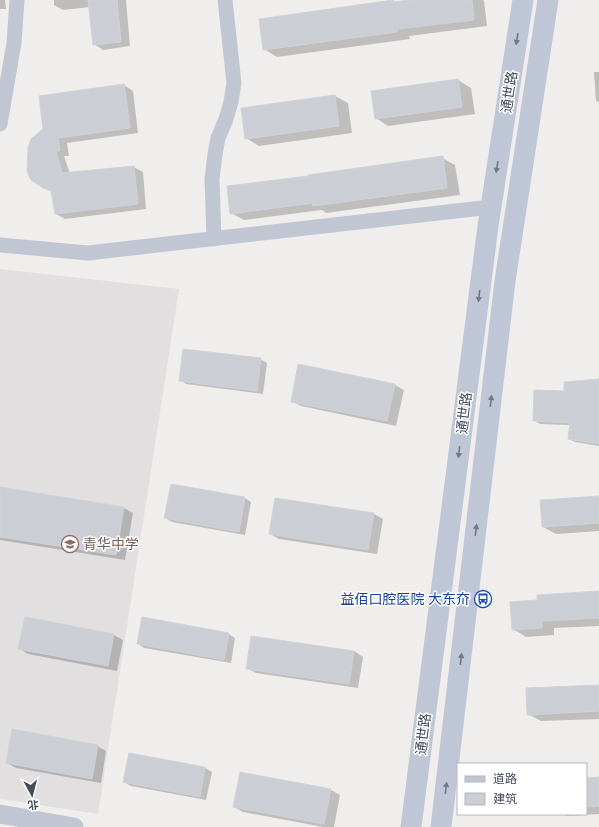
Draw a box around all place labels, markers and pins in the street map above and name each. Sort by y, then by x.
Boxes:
school or university icon: 青华中学 [60,534,80,554]
place label: 青华中学 [83,535,139,553]
bus stop icon: 益佰口腔医院 大东夼 [473,589,493,609]
place label: 益佰口腔医院 大东夼 [340,590,470,608]

